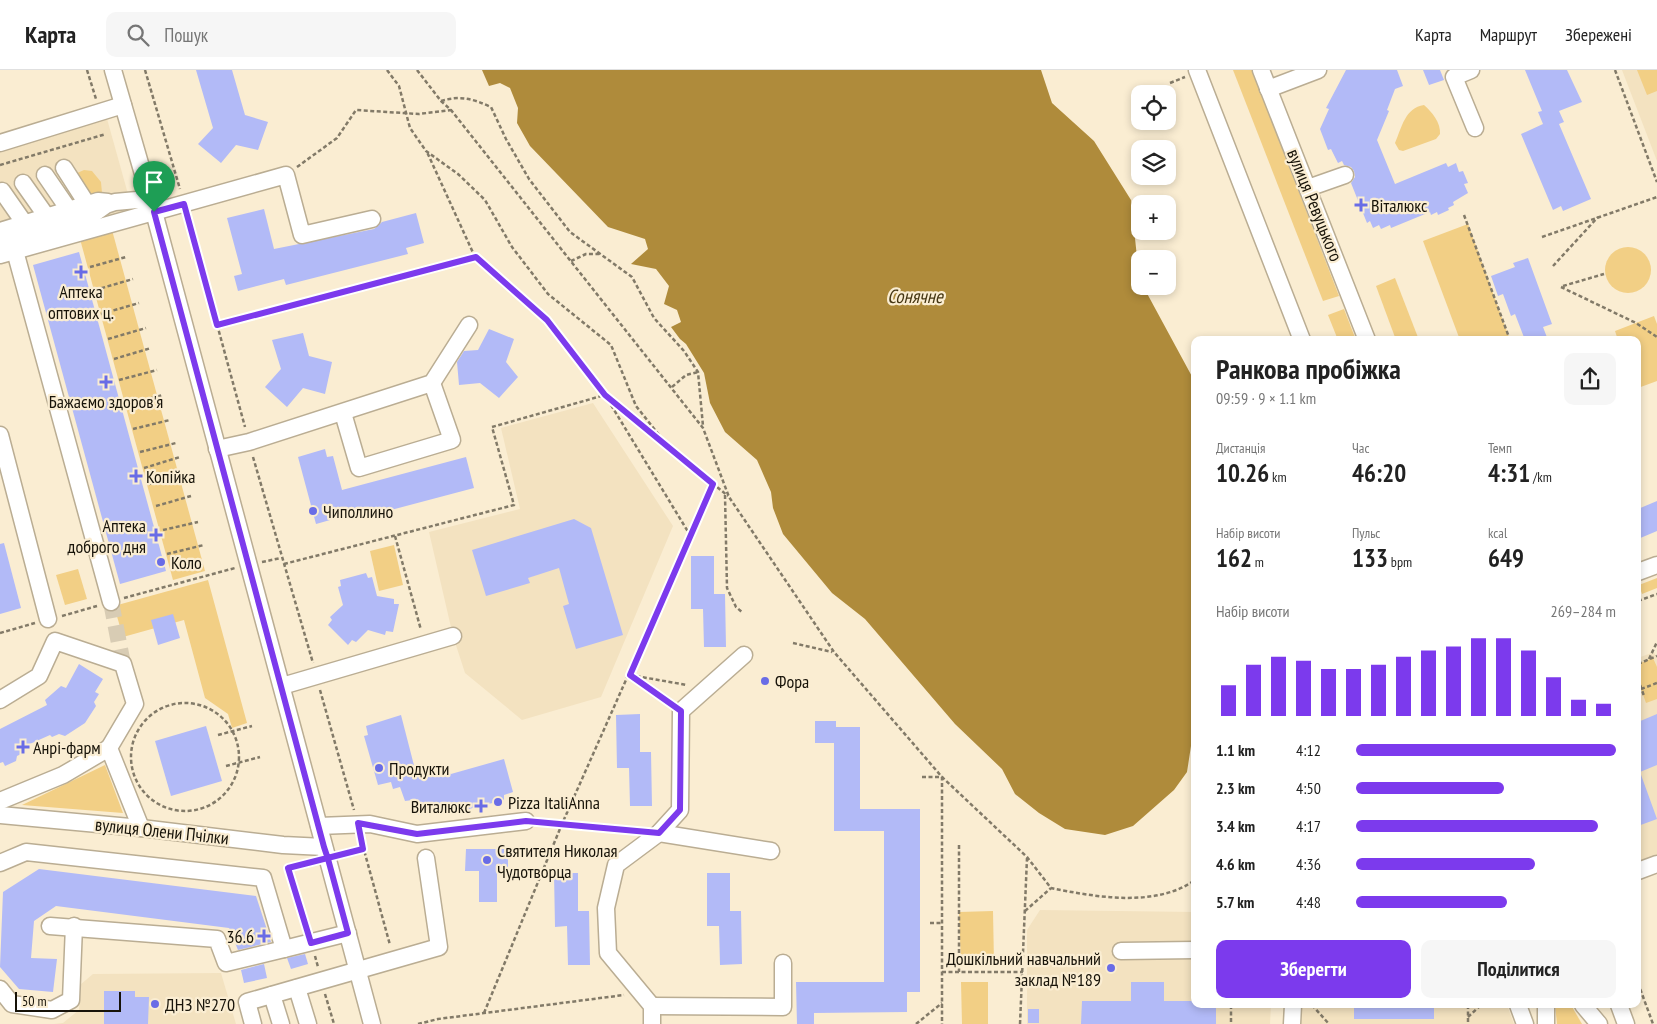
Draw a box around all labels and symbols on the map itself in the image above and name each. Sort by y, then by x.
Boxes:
street label: вулиця Ревуцького [1282,146,1348,265]
pin [133,161,175,212]
place label: Віталюкс [1371,194,1428,217]
marker: Віталюкс [1355,199,1367,211]
marker: Аптека оптових ц. [75,266,87,278]
place label: Аптека оптових ц. [48,280,114,324]
water label: Сонячне [887,284,944,308]
marker: Бажаємо здоров'я [100,376,112,388]
place label: Бажаємо здоров'я [49,390,163,413]
place label: Копійка [146,465,196,488]
marker: Копійка [130,470,142,482]
place label: Чиполлино [323,500,394,523]
marker: Чиполлино [307,505,319,517]
place label: Аптека доброго дня [68,514,146,558]
marker: Аптека доброго дня [150,529,162,541]
place label: Коло [171,551,202,574]
marker: Коло [155,556,167,568]
place label: Фора [775,670,809,693]
marker: Фора [759,675,771,687]
place label: Анрі-фарм [33,736,101,759]
marker: Анрі-фарм [17,741,29,753]
place label: Продукти [389,757,449,780]
marker: Продукти [373,762,385,774]
place label: Pizza ItaliAnna [508,791,600,814]
place label: Виталюкс [411,795,472,818]
marker: Pizza ItaliAnna [492,796,504,808]
marker: Виталюкс [475,800,487,812]
street label: вулиця Олени Пчілки [94,813,230,849]
place label: Святителя Николая Чудотворца [497,839,618,883]
marker: Святителя Николая Чудотворца [481,854,493,866]
place label: 36.6 [226,925,254,948]
marker: 36.6 [258,930,270,942]
place label: Дошкільний навчальний заклад №189 [946,947,1101,991]
marker: Дошкільний навчальний заклад №189 [1105,962,1117,974]
scale bar [15,989,121,1012]
place label: ДНЗ №270 [165,993,235,1016]
marker: ДНЗ №270 [149,998,161,1010]

